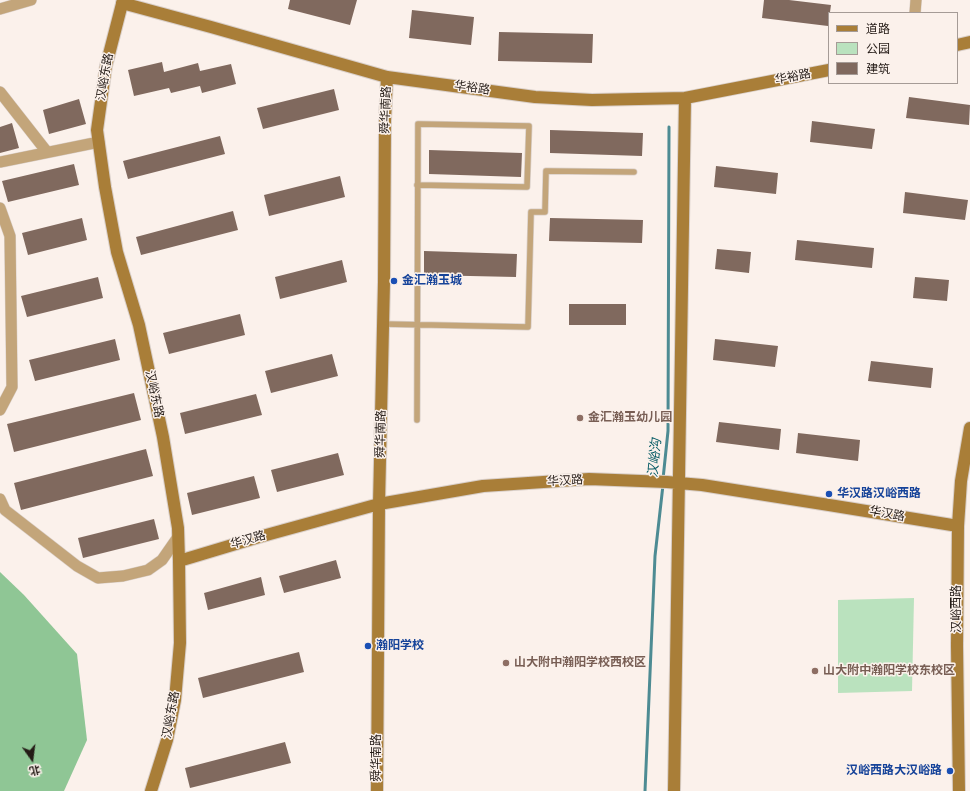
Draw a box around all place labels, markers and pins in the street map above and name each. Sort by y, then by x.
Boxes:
place label: 金汇瀚玉城 [402,274,462,288]
marker: 金汇瀚玉城 [389,276,399,286]
place label: 金汇瀚玉幼儿园 [588,411,672,425]
marker: 金汇瀚玉幼儿园 [575,413,585,423]
place label: 华汉路汉峪西路 [837,487,921,501]
marker: 华汉路汉峪西路 [824,489,834,499]
place label: 瀚阳学校 [376,639,424,653]
marker: 瀚阳学校 [363,641,373,651]
place label: 山大附中瀚阳学校西校区 [514,656,646,670]
marker: 山大附中瀚阳学校西校区 [501,658,511,668]
place label: 山大附中瀚阳学校东校区 [823,664,955,678]
marker: 山大附中瀚阳学校东校区 [810,666,820,676]
place label: 汉峪西路大汉峪路 [846,764,942,778]
marker: 汉峪西路大汉峪路 [945,766,955,776]

